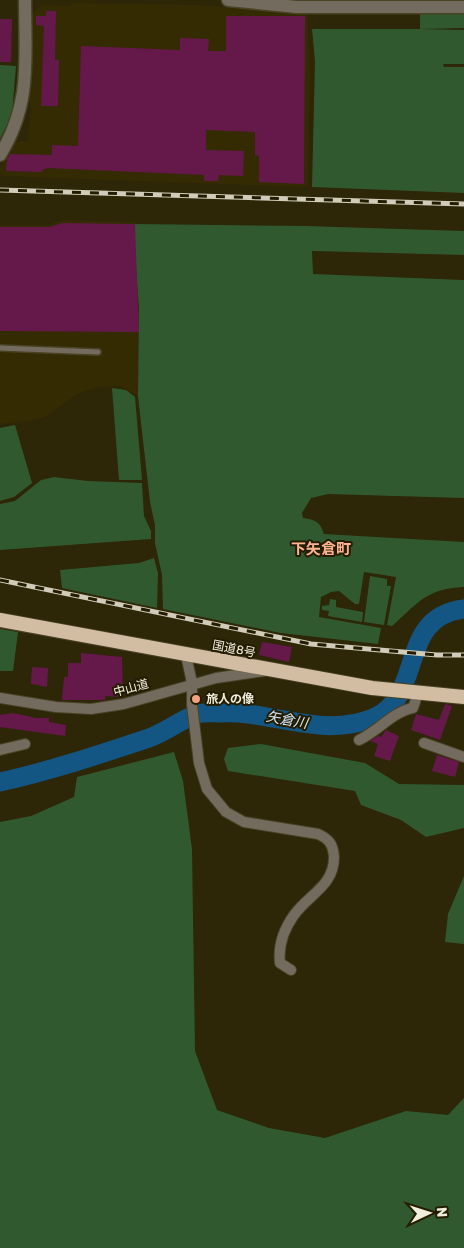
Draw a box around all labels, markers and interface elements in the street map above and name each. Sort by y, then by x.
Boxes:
district label: 下矢倉町 [291,540,351,558]
street label: 国道8号 [211,638,257,660]
street label: 中山道 [112,677,150,699]
place label: 旅人の像 [206,692,254,706]
marker: 旅人の像 [190,693,202,705]
water label: 矢倉川 [265,708,311,732]
north arrow [404,1188,454,1238]
text: N [433,1207,450,1218]

